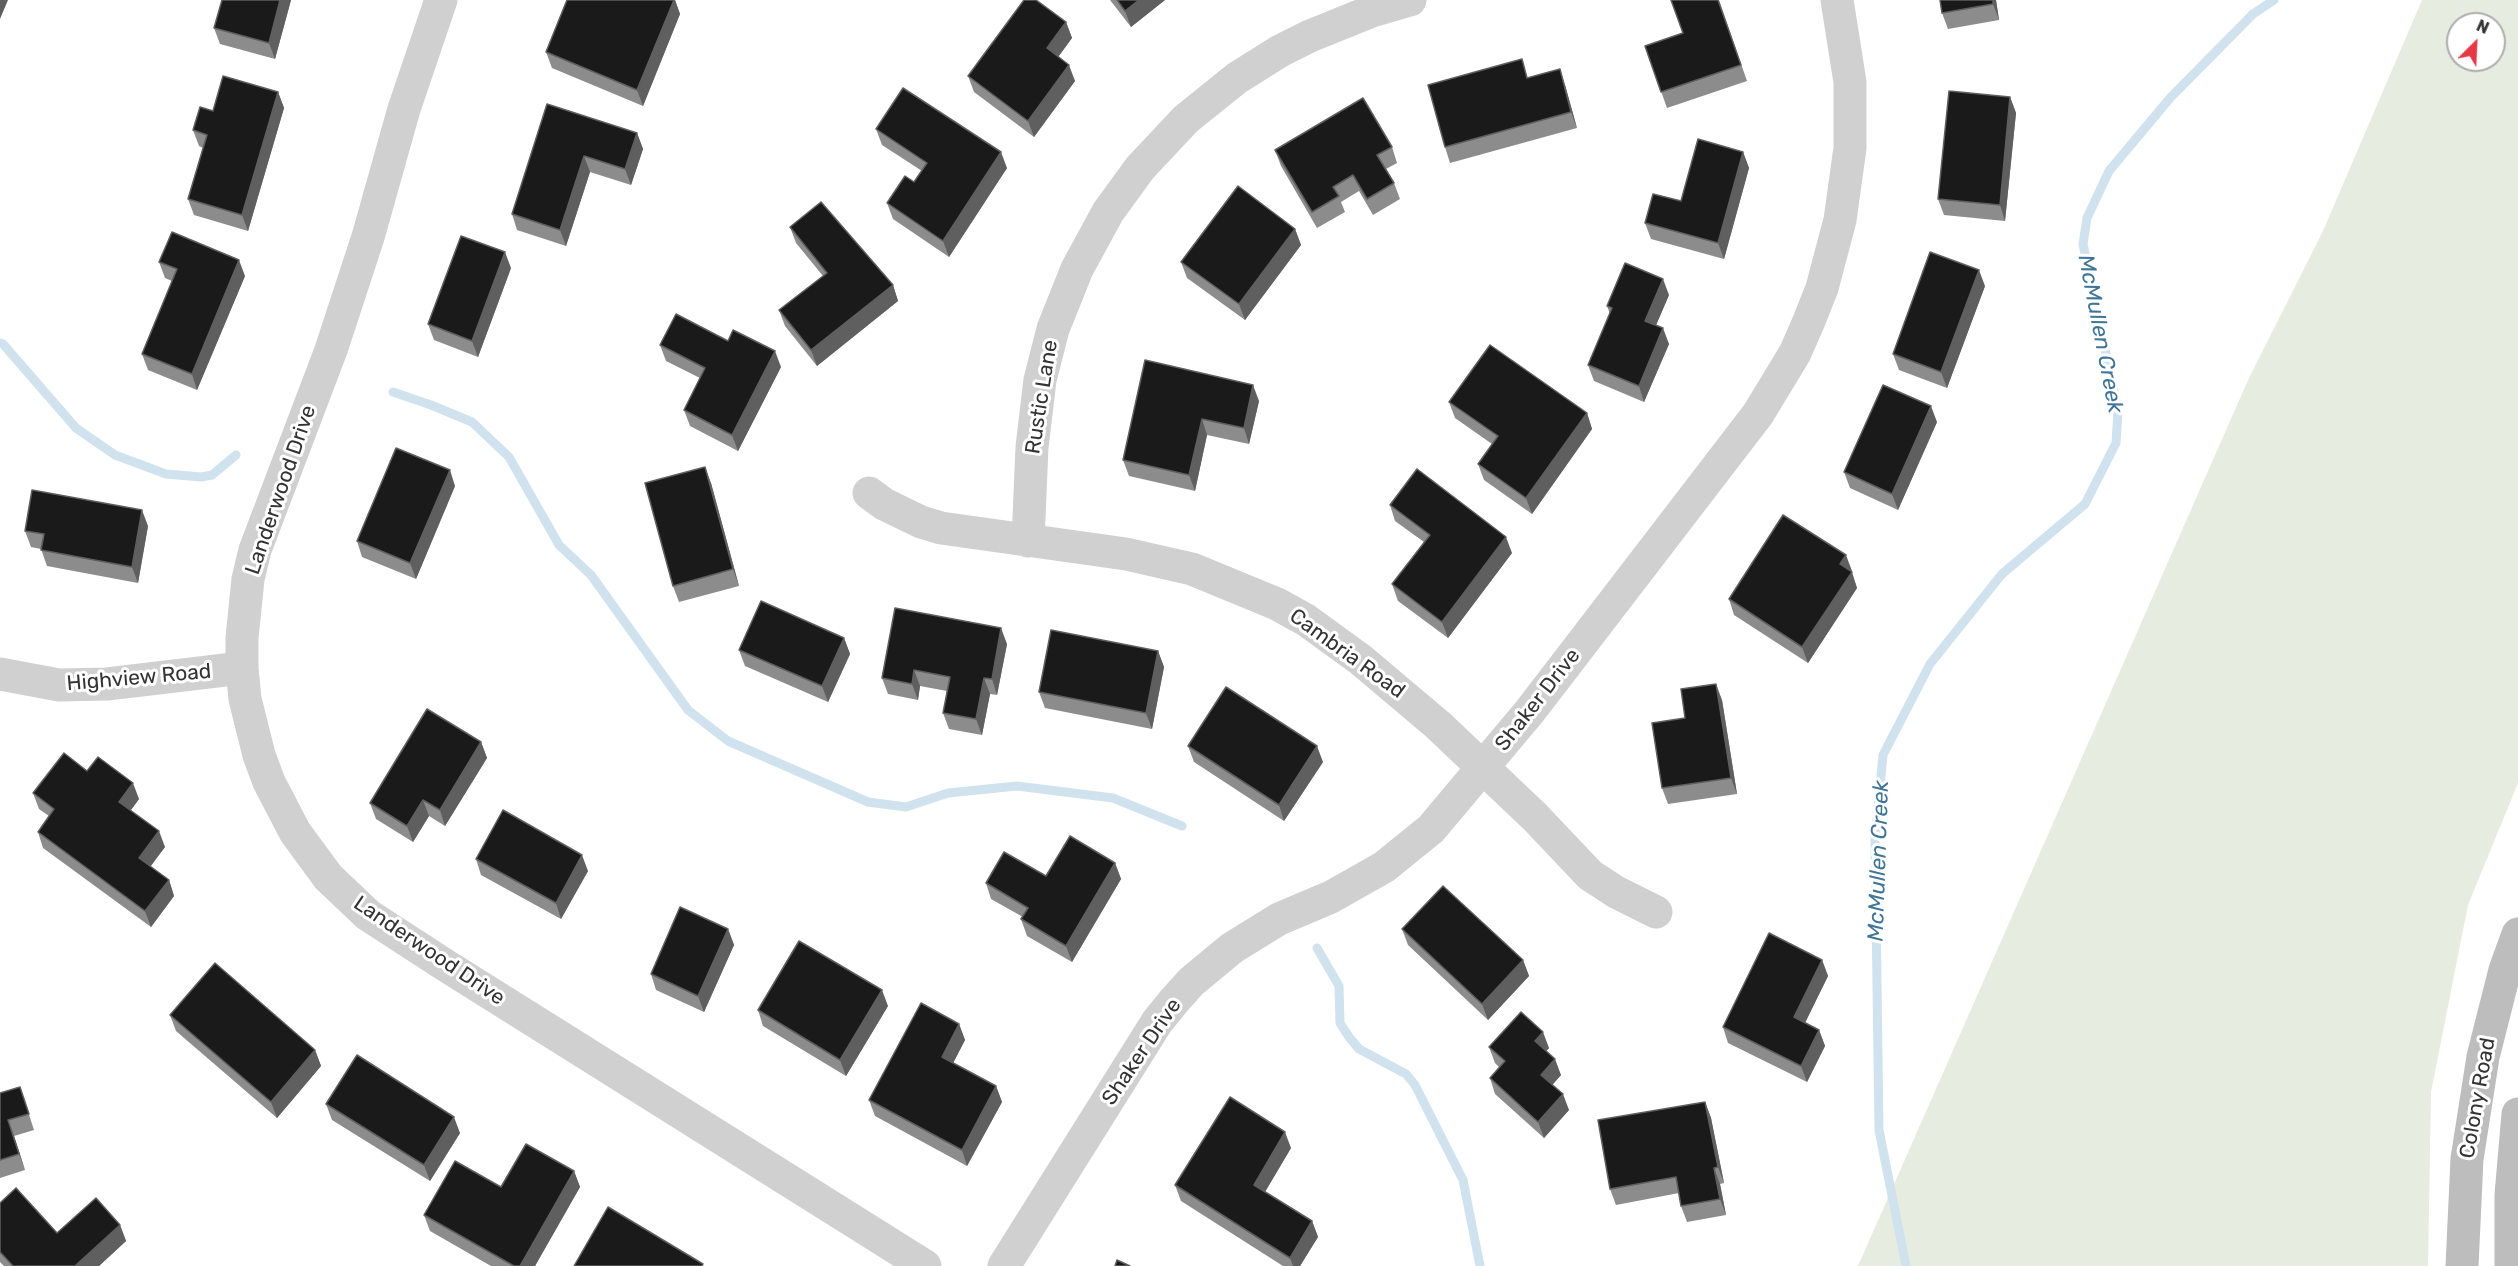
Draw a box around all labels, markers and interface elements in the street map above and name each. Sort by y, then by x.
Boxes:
north arrow [2446,12,2506,72]
text: N [2474,16,2492,38]
water label: McMullen Creek [2072,252,2128,416]
street label: Rustic Lane [1021,338,1063,456]
street label: Landerwood Drive [240,402,322,578]
street label: Cambria Road [1284,604,1410,704]
street label: Shaker Drive [1490,644,1586,756]
street label: Highview Road [66,659,212,697]
water label: McMullen Creek [1863,780,1895,942]
street label: Landerwood Drive [348,891,510,1011]
street label: Shaker Drive [1097,994,1187,1110]
street label: Colony Road [2455,1036,2501,1160]

